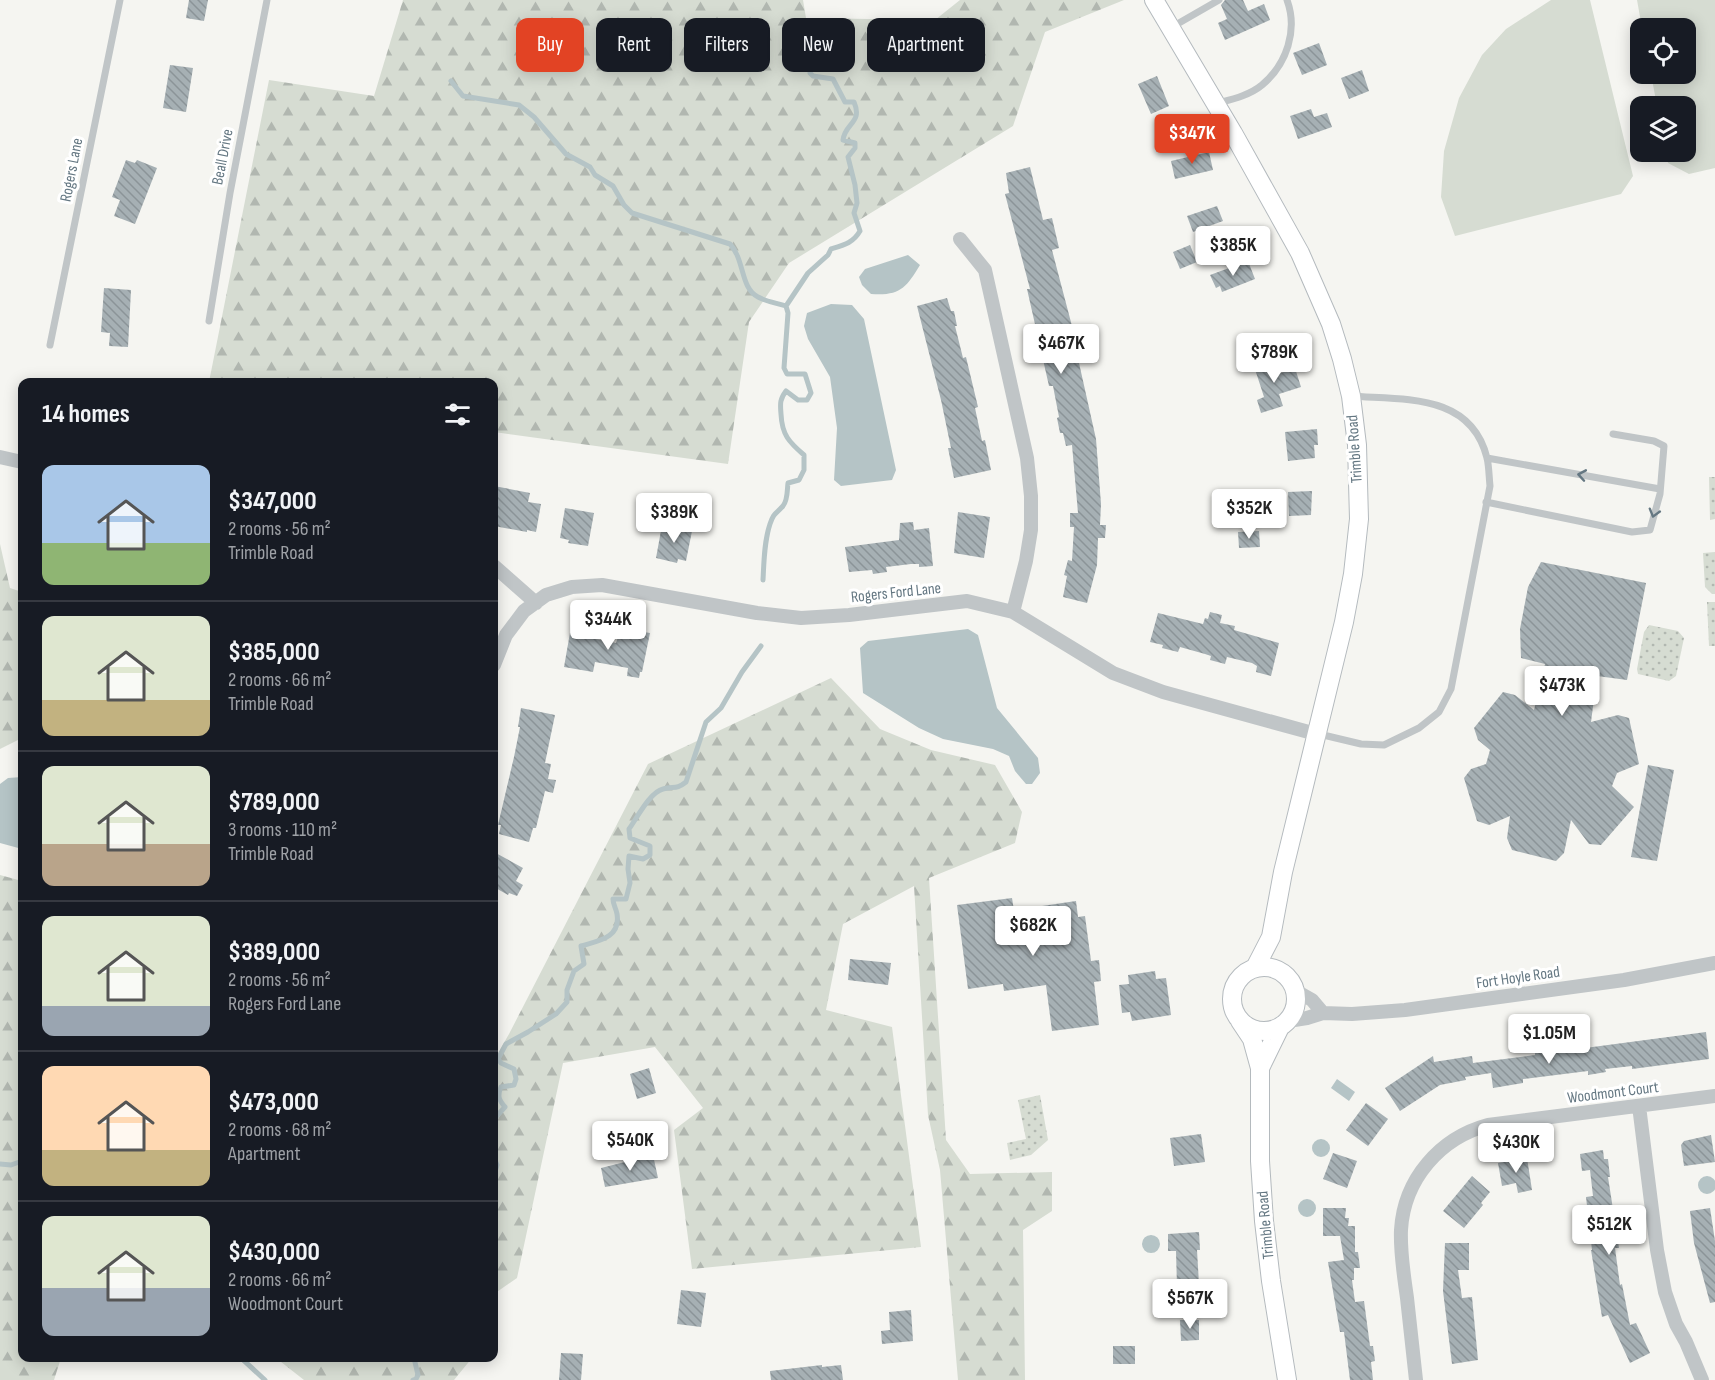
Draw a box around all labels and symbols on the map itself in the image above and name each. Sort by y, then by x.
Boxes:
pin: $347K [1150,114,1234,165]
street label: Beall Drive [208,128,238,186]
street label: Rogers Lane [57,137,87,203]
pin: $385K [1191,226,1275,277]
pin: $467K [1019,324,1103,375]
pin: $789K [1232,333,1316,384]
street label: Trimble Road [1343,414,1367,484]
one-way arrow [1577,469,1587,482]
pin: $352K [1207,489,1291,540]
pin: $389K [632,493,716,544]
one-way arrow [1649,508,1662,518]
street label: Rogers Ford Lane [850,579,942,607]
pin: $344K [566,600,650,651]
pin: $473K [1520,666,1604,717]
pin: $682K [991,906,1075,957]
street label: Fort Hoyle Road [1475,963,1561,993]
pin: $1.05M [1500,1014,1598,1065]
street label: Woodmont Court [1566,1078,1660,1108]
pin: $540K [588,1121,672,1172]
pin: $430K [1474,1123,1558,1174]
street label: Trimble Road [1254,1190,1278,1260]
pin: $512K [1567,1205,1651,1256]
pin: $567K [1148,1279,1232,1330]

